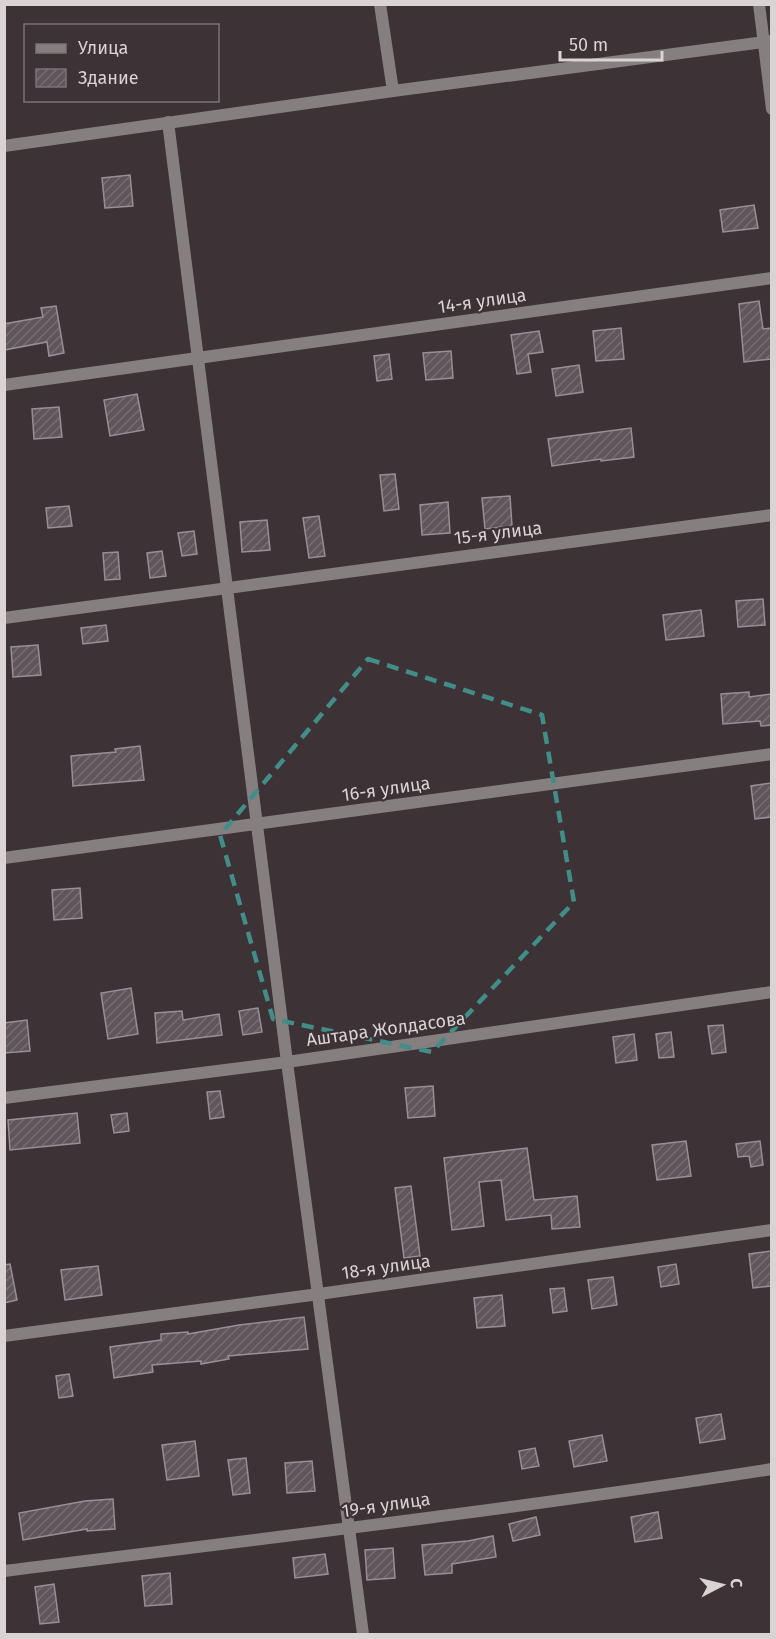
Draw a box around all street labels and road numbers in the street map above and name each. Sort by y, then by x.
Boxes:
street label: 14-я улица [436,284,528,318]
street label: 15-я улица [453,517,543,549]
street label: 16-я улица [340,772,432,806]
street label: Аштара Жолдасова [305,1007,467,1051]
street label: 18-я улица [340,1250,432,1284]
street label: 19-я улица [340,1488,432,1522]

